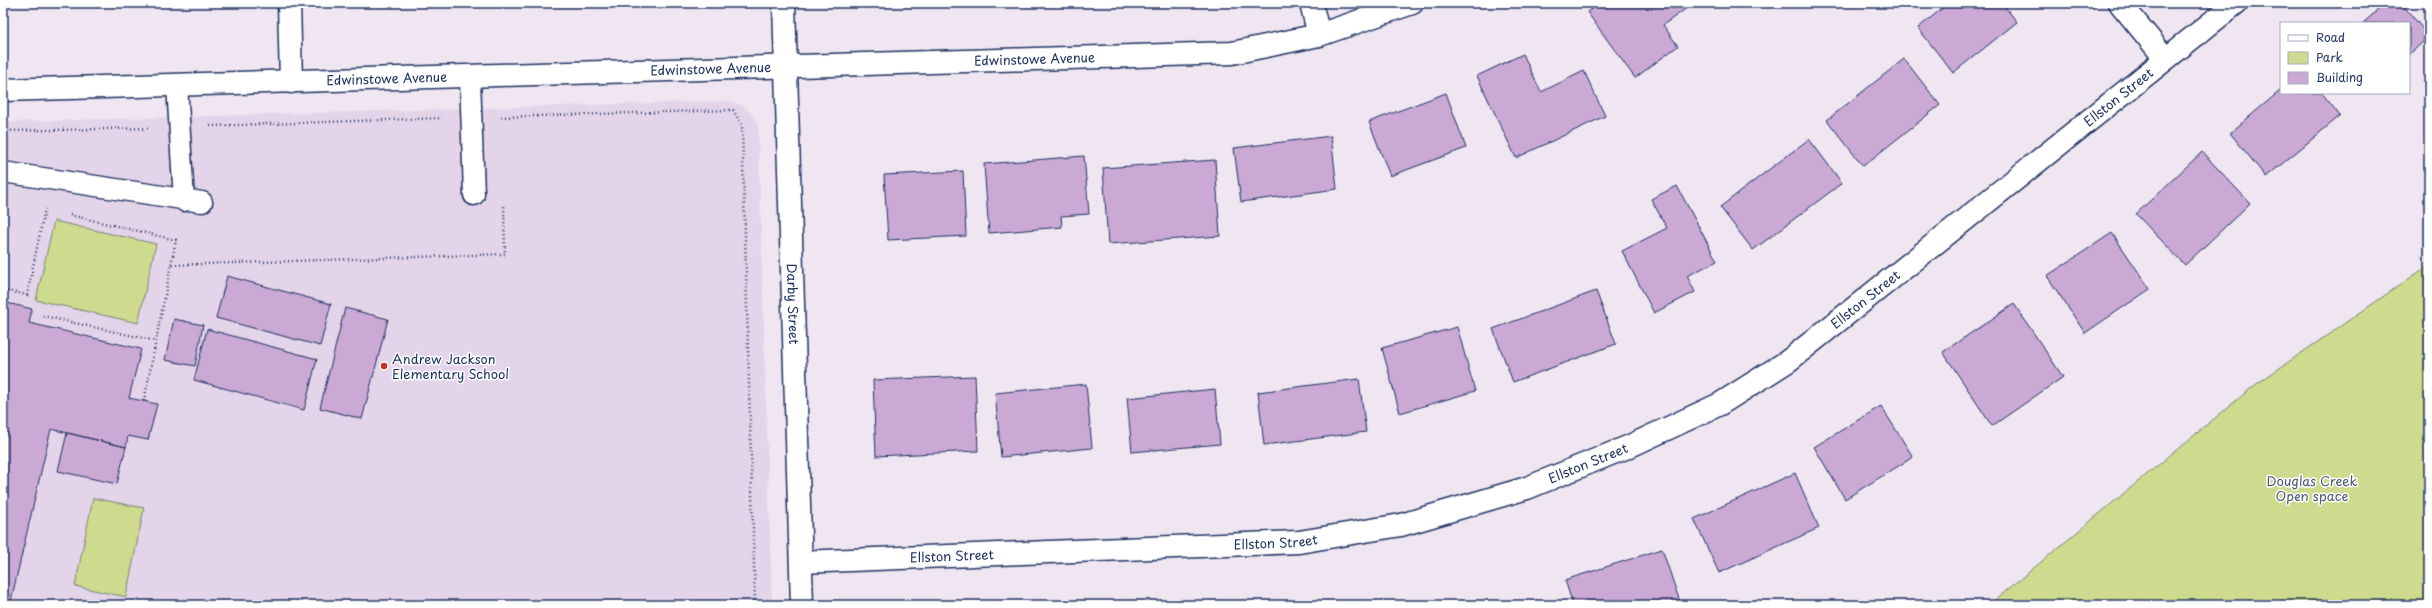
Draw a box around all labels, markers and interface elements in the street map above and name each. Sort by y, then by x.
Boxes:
legend [2280,22,2410,94]
text: Road [2316,28,2345,46]
street label: Edwinstowe Avenue [974,47,1095,70]
text: Park [2316,48,2343,66]
street label: Edwinstowe Avenue [650,57,771,80]
street label: Ellston Street [2079,63,2157,130]
street label: Edwinstowe Avenue [326,67,448,89]
text: Building [2316,68,2363,86]
street label: Darby Street [783,263,804,345]
street label: Ellston Street [1826,265,1904,333]
place label: Andrew Jackson Elementary School [392,349,509,383]
marker: Andrew Jackson Elementary School [379,361,389,371]
street label: Ellston Street [1545,438,1630,487]
park label: Douglas Creek Open space [2267,471,2357,505]
street label: Ellston Street [1233,529,1319,554]
street label: Ellston Street [909,544,994,567]

